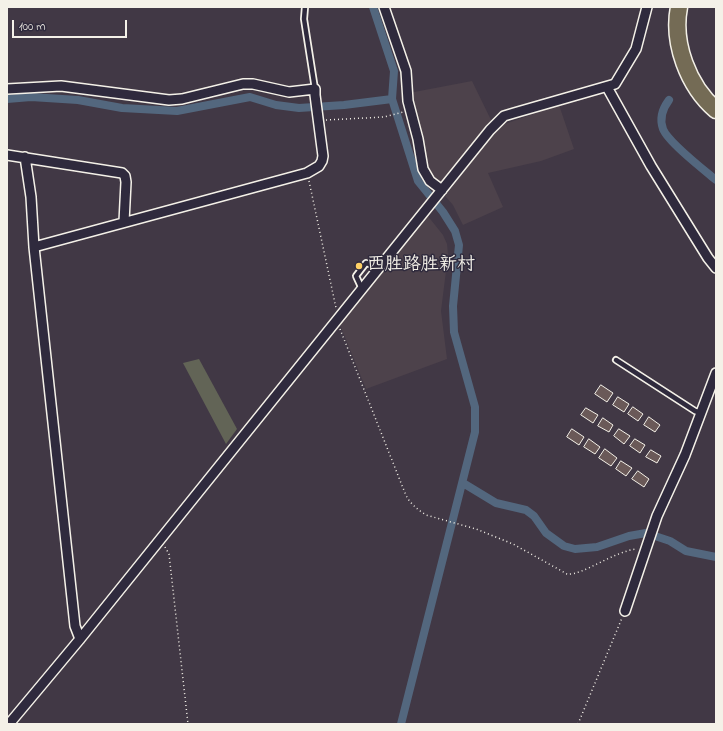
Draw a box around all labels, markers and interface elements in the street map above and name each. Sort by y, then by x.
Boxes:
scale bar [14,12,129,38]
text: 100 m [19,18,46,36]
place label: 西胜路胜新村 [367,255,475,277]
marker: 西胜路胜新村 [354,261,364,271]

